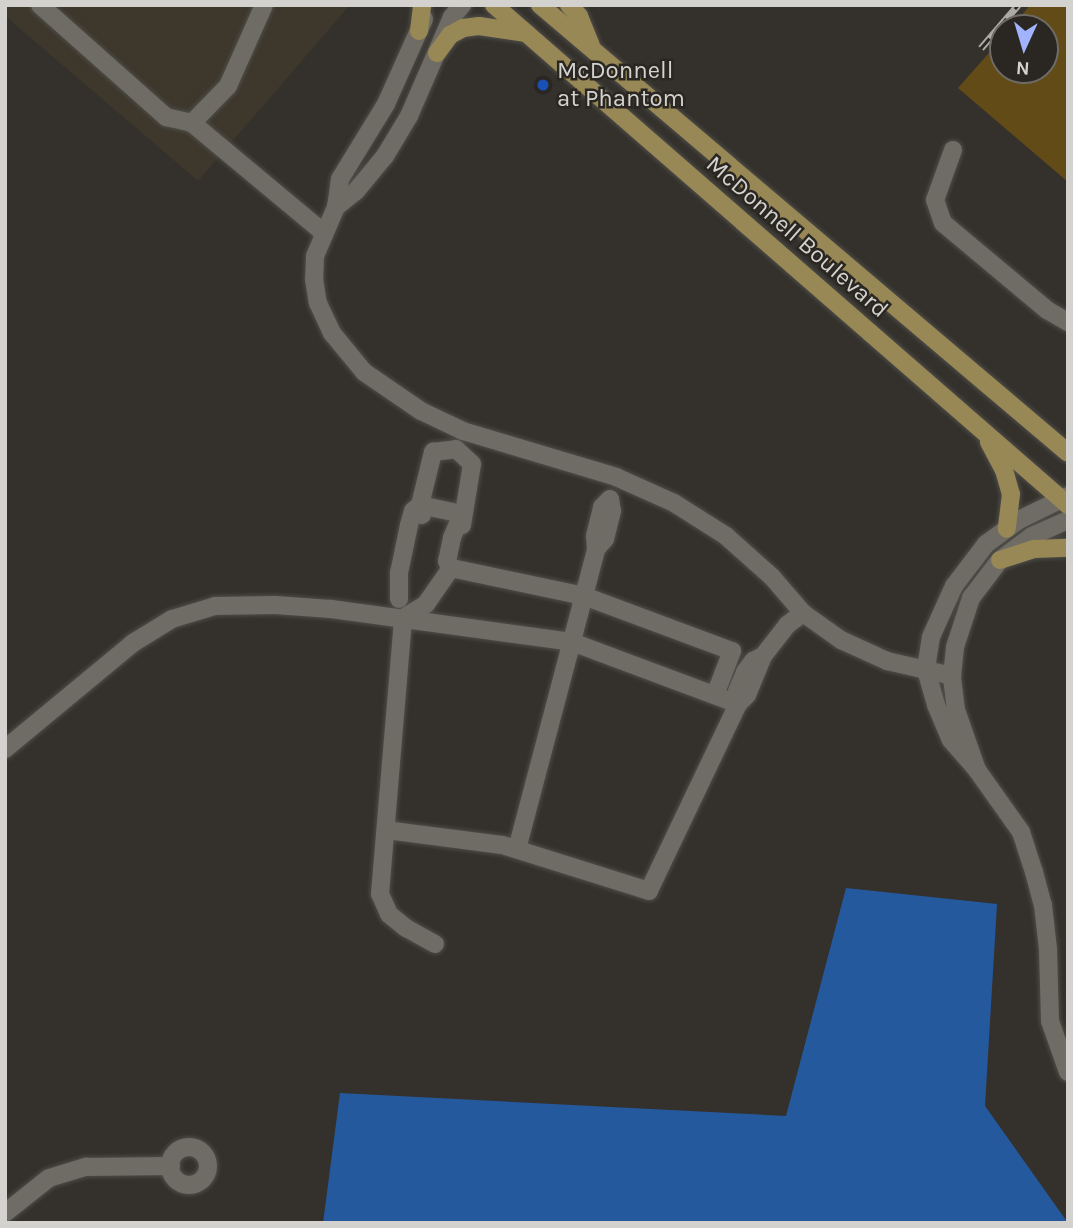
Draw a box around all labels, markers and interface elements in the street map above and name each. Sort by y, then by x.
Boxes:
north arrow [989,14,1059,84]
place label: McDonnell at Phantom [557,57,685,113]
text: N [1015,57,1030,79]
marker: McDonnell at Phantom [535,77,551,93]
street label: McDonnell Boulevard [700,150,894,324]

